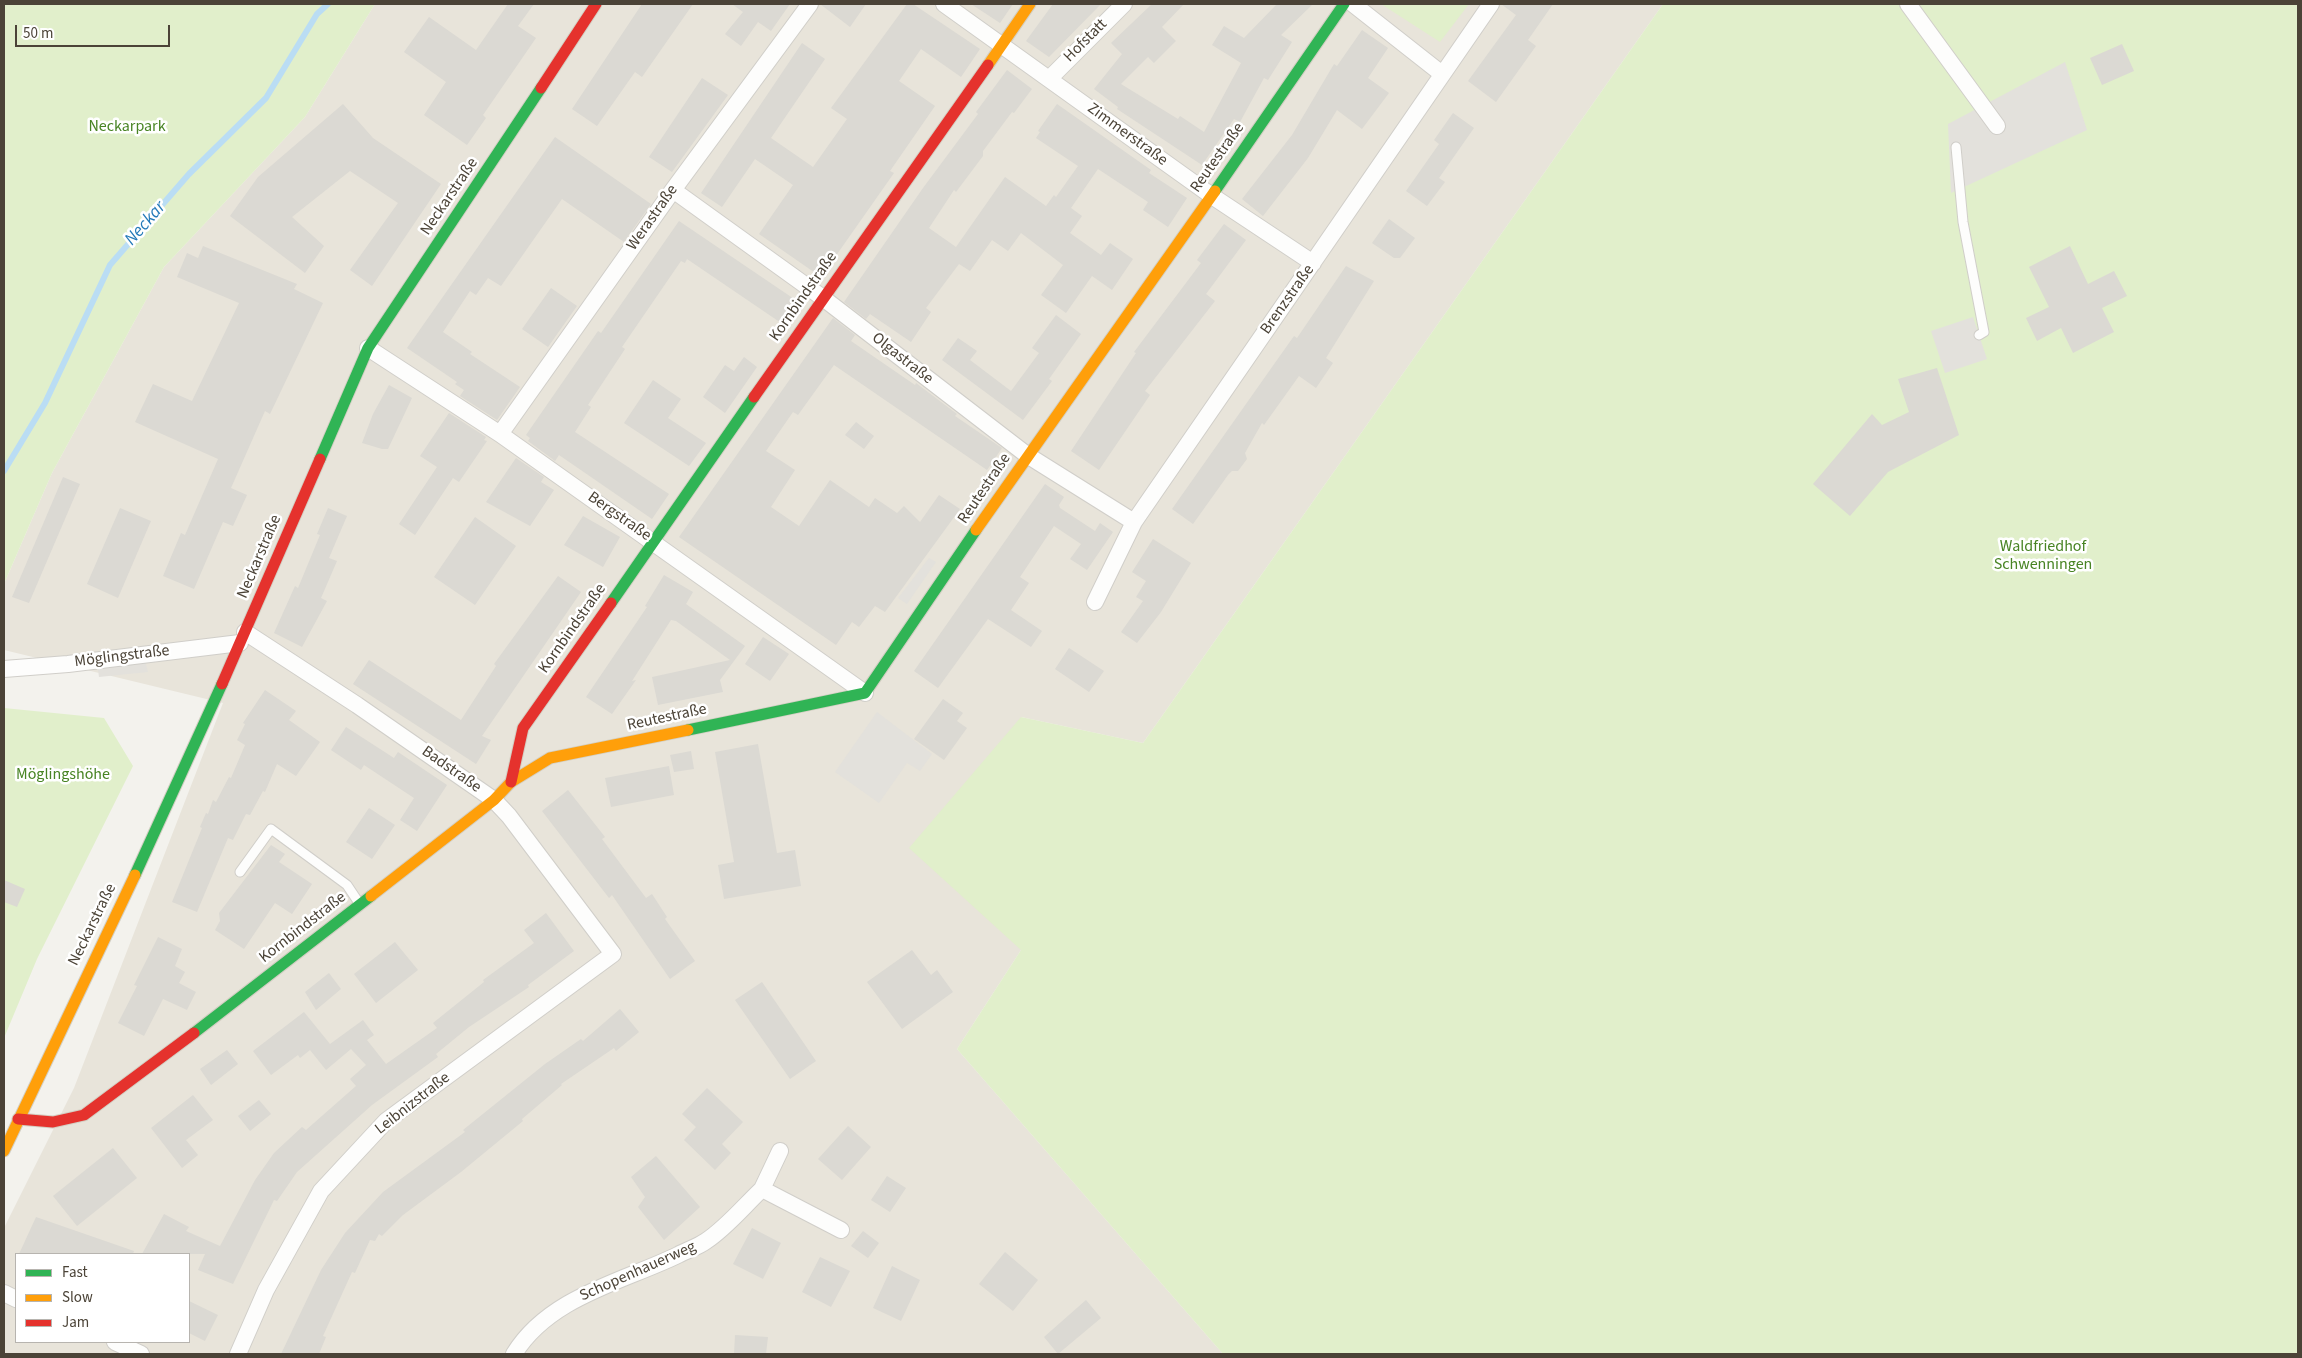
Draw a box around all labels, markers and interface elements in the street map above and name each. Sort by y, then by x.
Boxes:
scale bar [18,15,172,47]
street label: Hofstatt [1060,15,1112,67]
text: 50 m [23,23,53,44]
street label: Zimmerstraße [1083,99,1171,171]
park label: Neckarpark [88,117,166,137]
street label: Reutestraße [1187,119,1249,197]
street label: Neckarstraße [417,155,483,239]
street label: Werastraße [623,181,683,255]
water label: Neckar [121,197,171,251]
street label: Kornbindstraße [766,249,842,345]
street label: Brenzstraße [1257,262,1319,338]
street label: Olgastraße [867,329,937,389]
street label: Reutestraße [954,450,1016,528]
street label: Bergstraße [584,488,654,546]
street label: Neckarstraße [234,512,286,602]
park label: Waldfriedhof Schwenningen [1994,537,2092,575]
street label: Kornbindstraße [535,581,611,677]
street label: Möglingstraße [73,642,171,672]
street label: Reutestraße [625,700,709,736]
street label: Badstraße [417,742,485,798]
park label: Möglingshöhe [16,765,110,785]
street label: Neckarstraße [65,881,121,969]
street label: Kornbindstraße [256,888,350,968]
street label: Leibnizstraße [372,1069,454,1139]
street label: Schopenhauerweg [577,1238,699,1306]
legend [15,1253,190,1343]
text: Fast [62,1262,88,1283]
text: Slow [62,1287,93,1308]
text: Jam [62,1312,89,1333]

